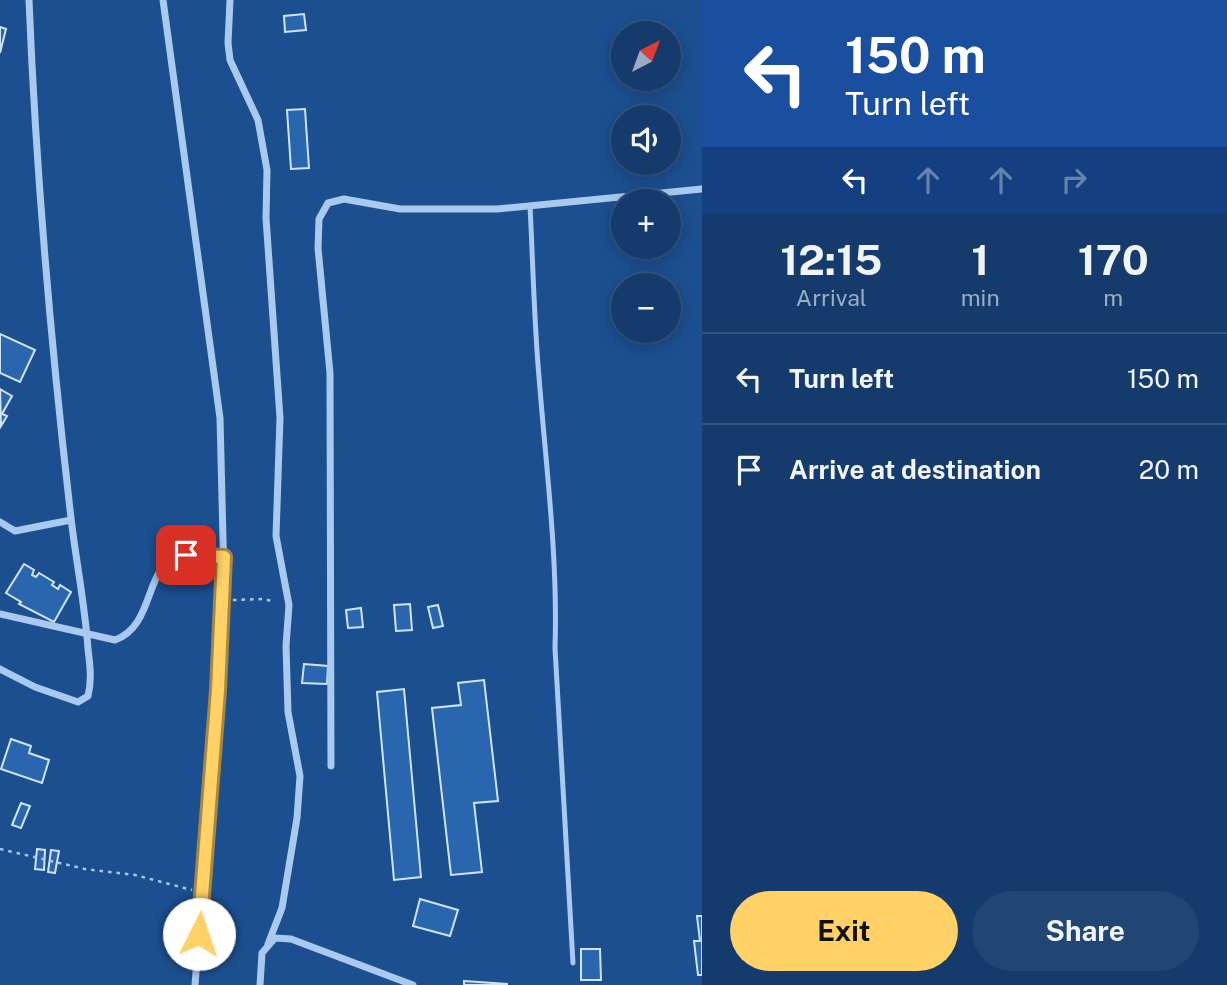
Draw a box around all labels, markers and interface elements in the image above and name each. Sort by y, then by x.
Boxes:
north arrow [611,21,681,91]
map controls [611,21,681,343]
text: 150 m [845,26,986,84]
icon: left [730,28,821,119]
text: Turn left [845,85,970,122]
button: sound [611,105,681,175]
icon: left [836,161,874,199]
icon: ahead [909,161,947,199]
icon: ahead [982,161,1020,199]
icon: right [1055,161,1093,199]
button: + [611,189,681,259]
text: 12:15 [780,235,882,284]
text: 1 [971,235,989,284]
text: 170 [1078,235,1149,284]
button: − [611,273,681,343]
text: Arrival [796,284,867,311]
text: min [961,284,1000,311]
text: m [1103,284,1123,311]
icon: left [730,360,768,398]
text: Turn left [789,363,894,394]
text: 150 m [1127,363,1199,394]
icon: arrive [730,451,768,489]
text: Arrive at destination [789,454,1041,485]
text: 20 m [1139,454,1199,485]
pin [156,525,216,585]
icon: arrive [167,536,205,574]
button: Exit [730,891,958,971]
button: Share [972,891,1199,971]
position arrow [162,897,236,971]

